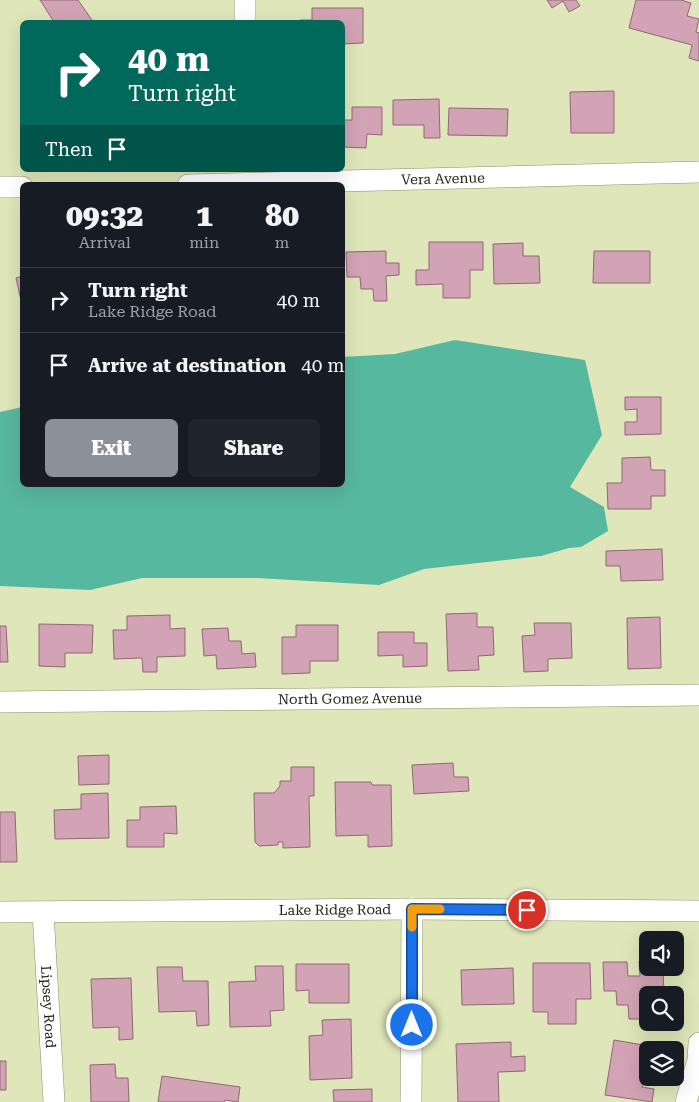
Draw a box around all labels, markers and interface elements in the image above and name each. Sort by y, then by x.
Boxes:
text: 40 m [128,39,210,80]
icon: right [45,40,110,105]
text: Turn right [128,81,236,106]
icon: arrive [103,135,131,163]
text: Then [45,138,93,161]
street label: Vera Avenue [401,169,485,188]
text: 09:32 [66,198,143,233]
text: 1 [196,198,213,233]
text: 80 [265,198,299,233]
text: Arrival [79,233,131,252]
text: min [189,233,219,252]
text: m [275,233,289,252]
text: Turn right [88,279,188,302]
icon: right [45,286,73,314]
text: 40 m [277,289,320,312]
text: Lake Ridge Road [88,302,217,321]
icon: arrive [45,351,73,379]
text: Arrive at destination [88,354,286,377]
text: 40 m [301,354,345,377]
button: Exit [45,419,178,477]
button: Share [188,419,320,477]
street label: North Gomez Avenue [278,690,422,707]
pin [506,889,548,931]
icon: arrive [513,896,541,924]
street label: Lake Ridge Road [279,901,391,918]
map controls [639,931,684,1086]
button: sound [639,931,684,976]
street label: Lipsey Road [38,965,59,1049]
button: search [639,986,684,1031]
position arrow [385,998,437,1050]
button: layers [639,1041,684,1086]

